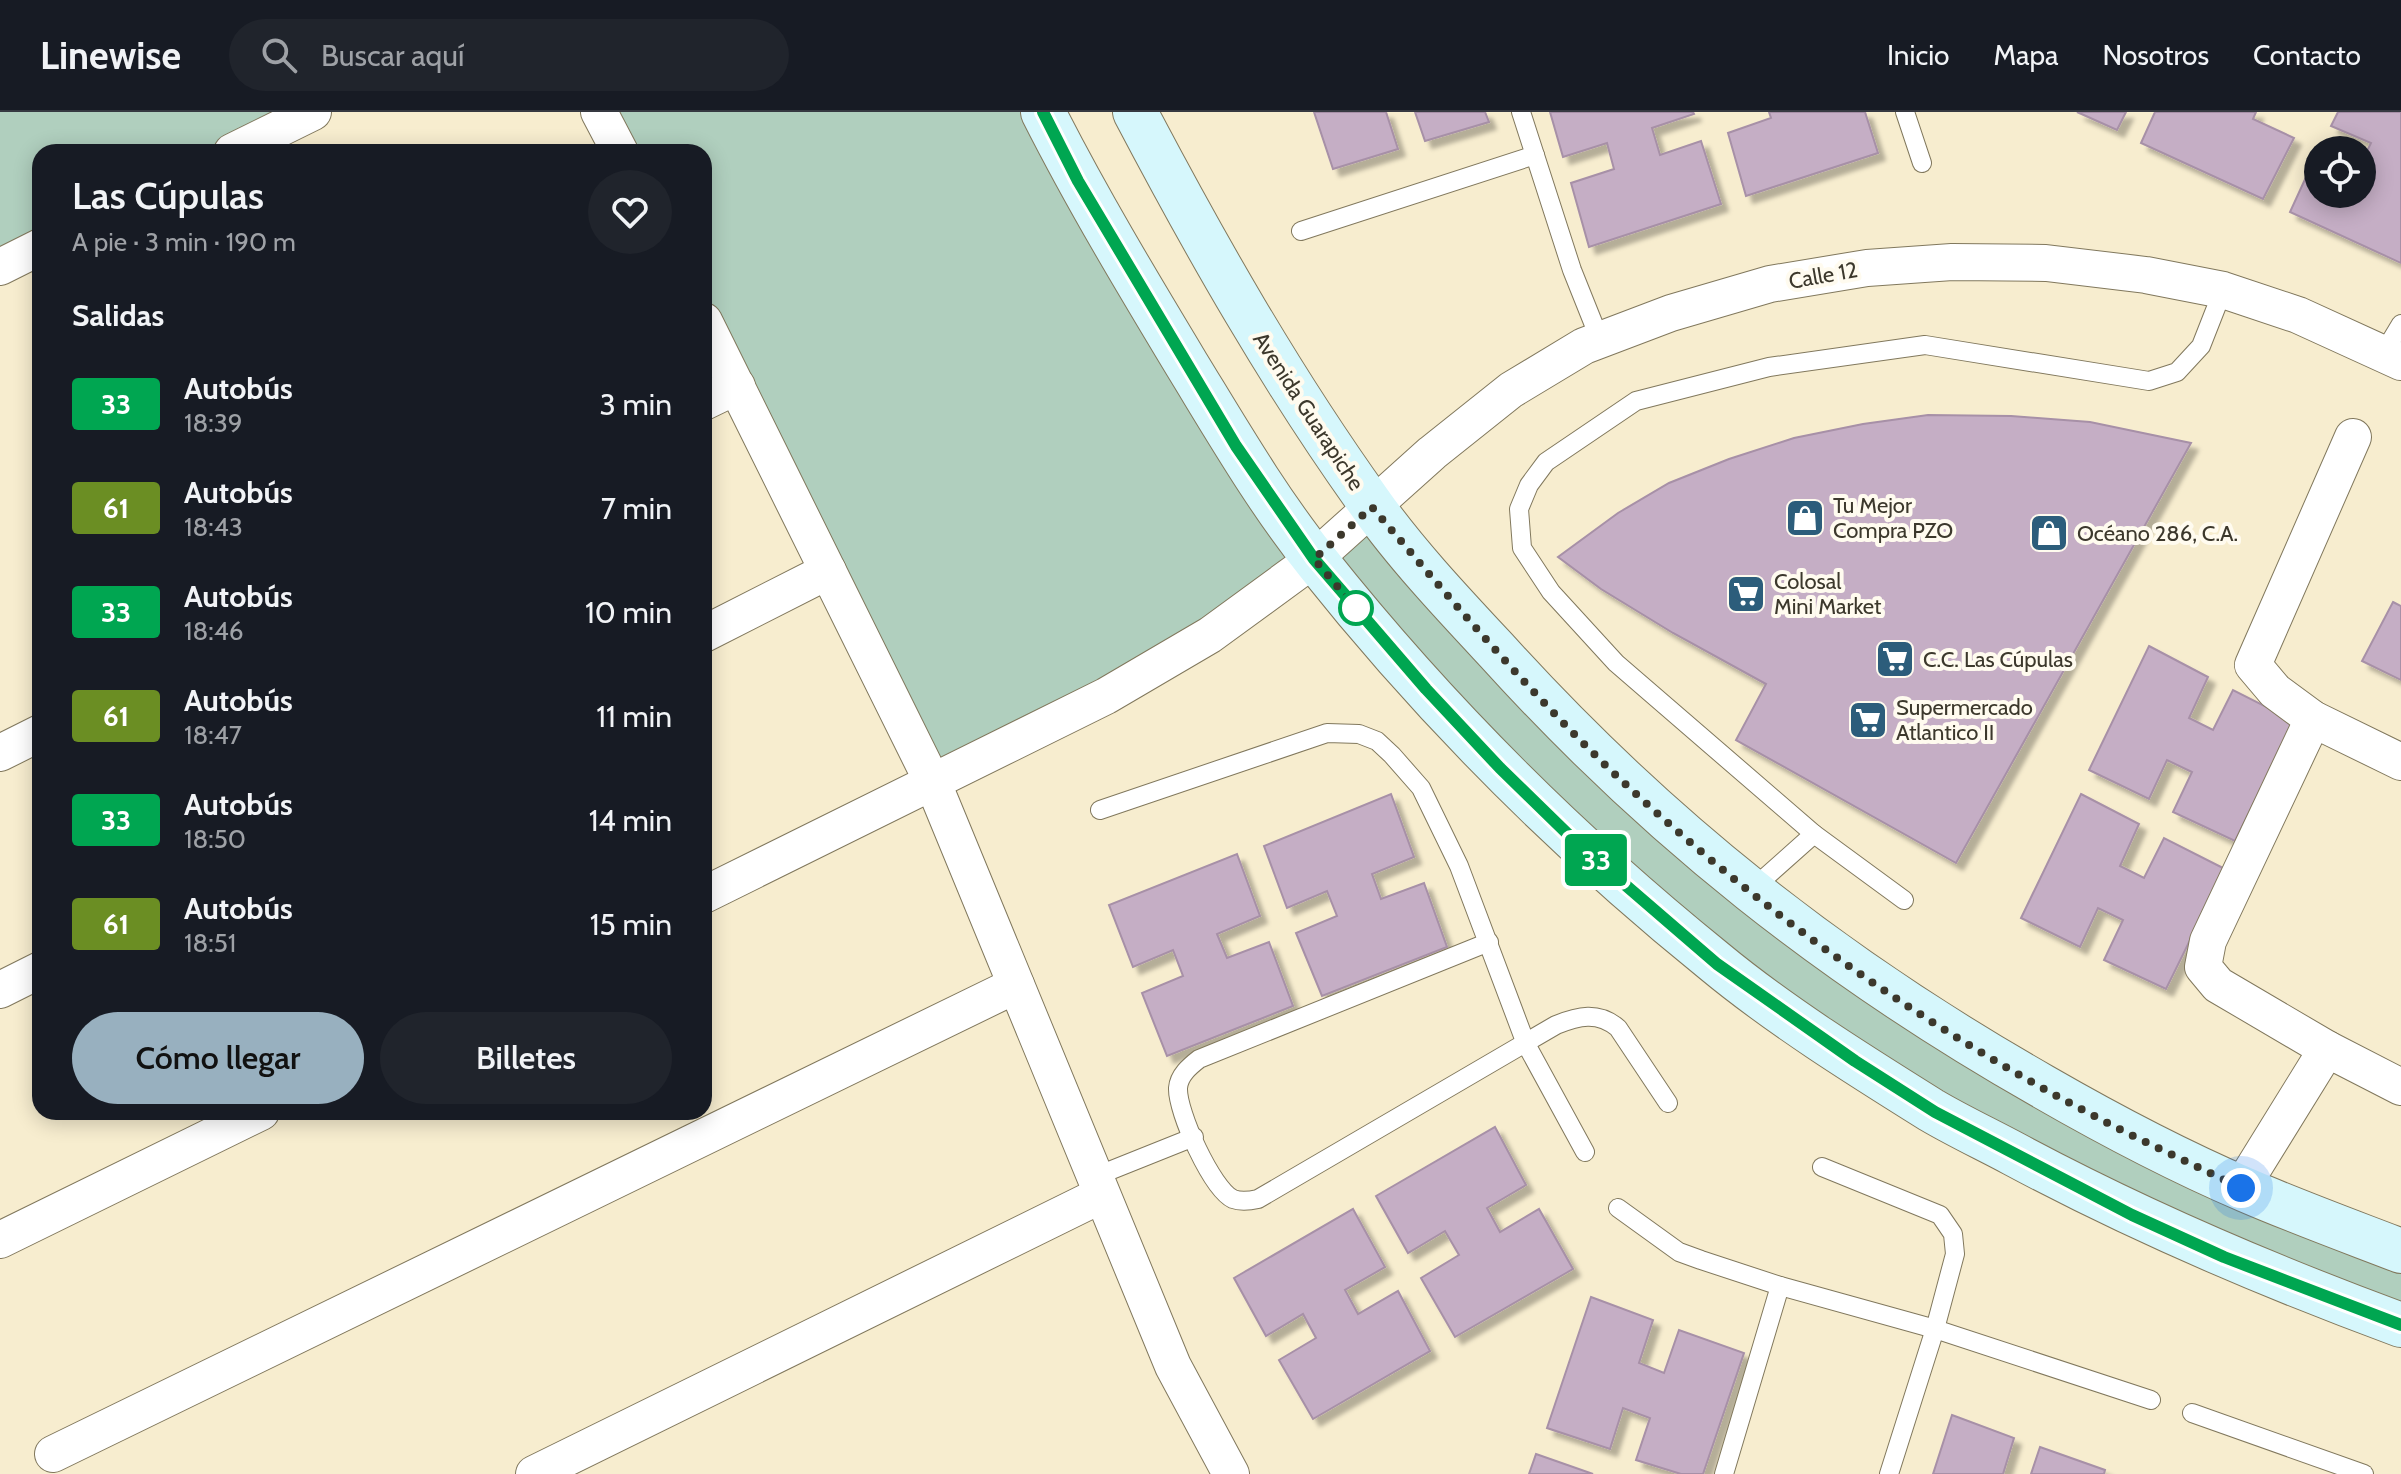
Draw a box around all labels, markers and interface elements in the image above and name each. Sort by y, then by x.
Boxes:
search box [229,19,789,91]
text: Linewise [40,32,181,79]
icon: search [257,33,301,77]
text: Buscar aquí [321,37,464,74]
text: Inicio [1887,38,1950,72]
text: Mapa [1994,38,2059,72]
text: Nosotros [2103,38,2209,72]
text: Contacto [2253,38,2361,72]
map controls [2304,136,2376,208]
button: locate [2304,136,2376,208]
button: heart [588,170,672,254]
text: Las Cúpulas [72,172,264,219]
text: A pie · 3 min · 190 m [72,226,296,258]
street label: Calle 12 [1787,256,1860,295]
text: Salidas [72,297,164,334]
street label: Avenida Guarapiche [1247,327,1370,496]
text: Autobús [184,370,293,407]
text: 3 min [600,386,672,423]
text: 33 [101,387,131,421]
text: 18:39 [184,407,242,439]
text: Autobús [184,474,293,511]
text: 7 min [601,490,672,527]
text: 61 [103,491,129,525]
place label: Tu Mejor Compra PZO [1833,492,1953,544]
shop icon: Tu Mejor Compra PZO [1784,497,1826,539]
text: 18:43 [184,511,243,543]
shop icon: Océano 286, C.A. [2028,512,2070,554]
place label: Océano 286, C.A. [2077,520,2238,547]
place label: Colosal Mini Market [1774,568,1882,620]
supermarket icon: Colosal Mini Market [1725,573,1767,615]
text: Autobús [184,578,293,615]
unlabelled marker [1339,591,1373,625]
text: 10 min [585,594,672,631]
text: 33 [101,595,131,629]
text: 18:46 [184,615,243,647]
supermarket icon: C.C. Las Cúpulas [1874,638,1916,680]
place label: C.C. Las Cúpulas [1923,646,2073,673]
text: Autobús [184,682,293,719]
place label: Supermercado Atlantico II [1896,694,2033,746]
text: 11 min [596,698,672,735]
text: 61 [103,699,129,733]
supermarket icon: Supermercado Atlantico II [1847,699,1889,741]
text: 18:47 [184,719,242,751]
text: Autobús [184,786,293,823]
text: 14 min [589,802,672,839]
text: 33 [101,803,131,837]
text: 18:50 [184,823,246,855]
line badge: 33 [1560,834,1632,886]
text: 33 [1581,843,1611,877]
text: Autobús [184,890,293,927]
text: 15 min [590,906,672,943]
text: 61 [103,907,129,941]
text: 18:51 [184,927,236,959]
button: Cómo llegar [72,1012,364,1104]
button: Billetes [380,1012,672,1104]
your location [2221,1168,2261,1208]

